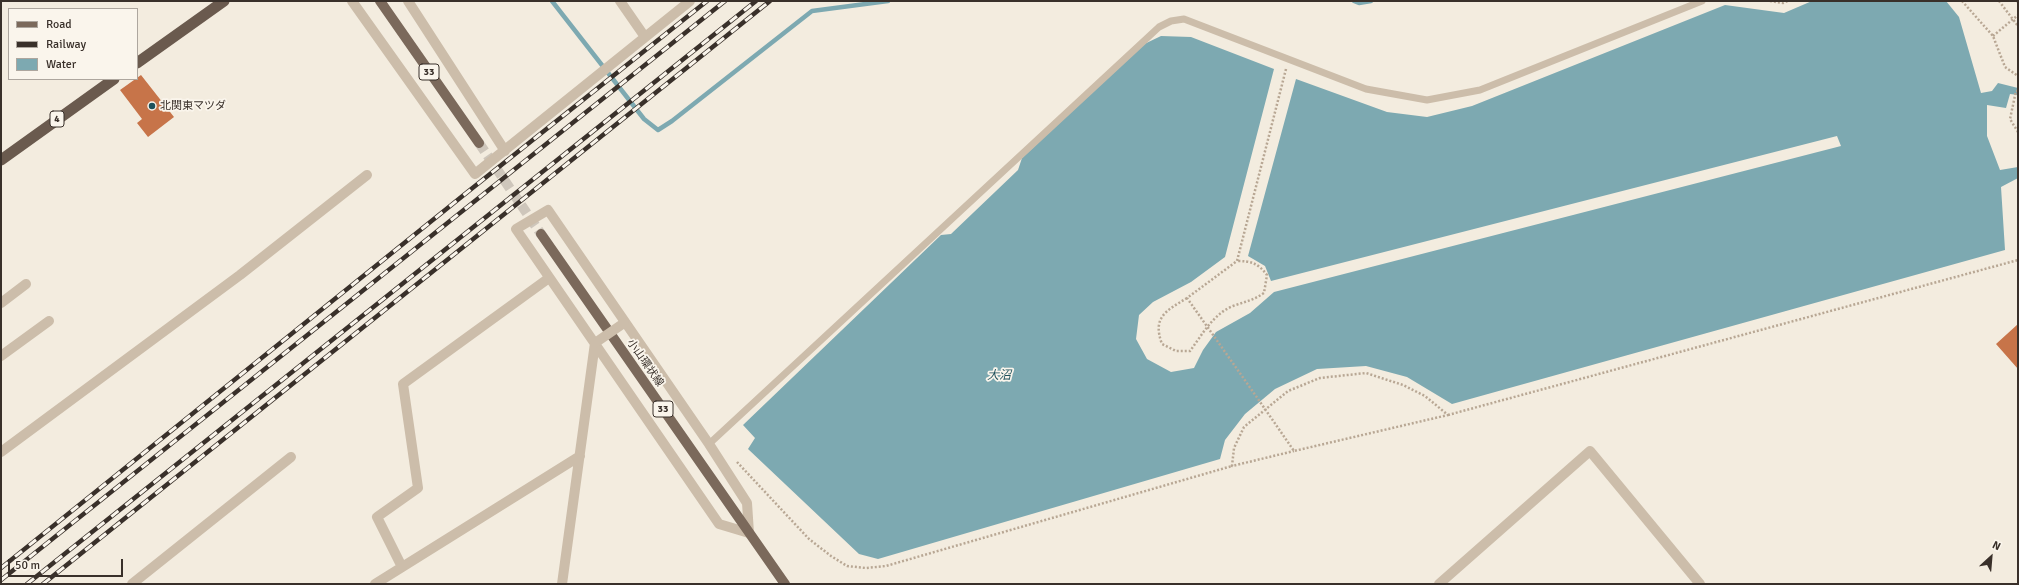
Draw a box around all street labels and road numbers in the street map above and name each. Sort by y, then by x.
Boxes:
road number: 33 [419,64,439,80]
road number: 4 [50,111,64,127]
street label: 小山環状線 [624,337,666,389]
road number: 33 [653,401,673,417]

